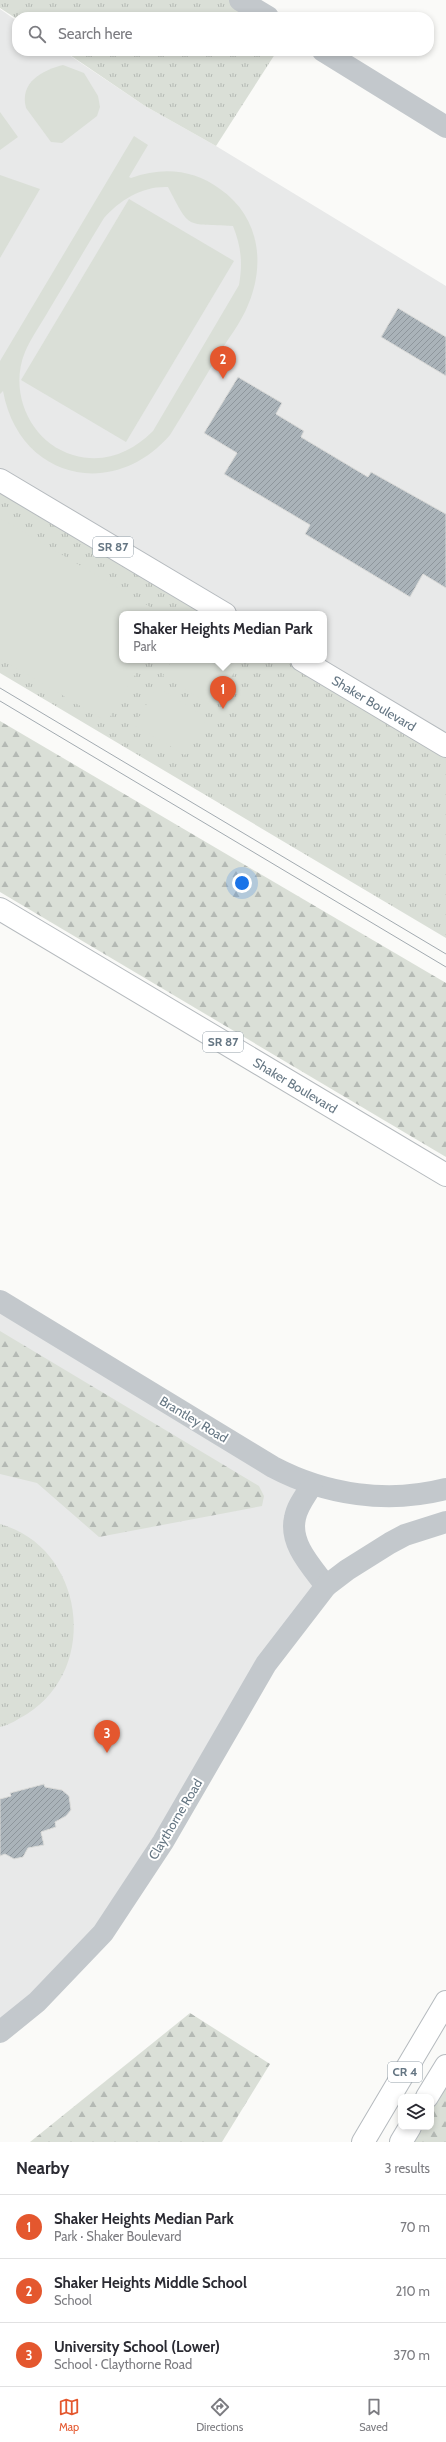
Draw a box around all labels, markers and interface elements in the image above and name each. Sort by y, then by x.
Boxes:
search box [12,12,434,56]
icon: search [26,23,48,45]
text: Search here [58,25,133,43]
pin: 2 [210,346,236,379]
road number: SR 87 [93,537,133,557]
popup [119,611,327,663]
text: Shaker Heights Median Park [133,620,313,638]
text: Park [133,638,157,654]
street label: Shaker Boulevard [329,672,419,734]
pin: 1 [210,676,236,709]
your location [232,873,252,893]
road number: SR 87 [203,1032,243,1052]
street label: Shaker Boulevard [250,1054,340,1116]
street label: Brantley Road [157,1392,231,1446]
pin: 3 [94,1720,120,1753]
street label: Claythorne Road [145,1776,205,1862]
road number: CR 4 [388,2062,422,2082]
map controls [398,2094,434,2130]
button: layers [398,2094,434,2130]
text: Nearby [16,2158,69,2178]
text: 3 results [384,2160,430,2176]
text: Shaker Heights Median Park [54,2210,234,2228]
text: 1 [27,2219,31,2235]
text: 70 m [400,2219,430,2235]
text: Park · Shaker Boulevard [54,2228,181,2244]
text: Shaker Heights Middle School [54,2274,247,2292]
text: 2 [26,2283,32,2299]
text: 210 m [396,2283,430,2299]
text: School [54,2292,92,2308]
text: University School (Lower) [54,2338,220,2356]
text: 3 [25,2347,33,2363]
text: 370 m [393,2347,430,2363]
text: School · Claythorne Road [54,2356,192,2372]
tab: Map [58,2396,80,2434]
tab: Directions [196,2396,243,2434]
tab: Saved [359,2396,388,2434]

